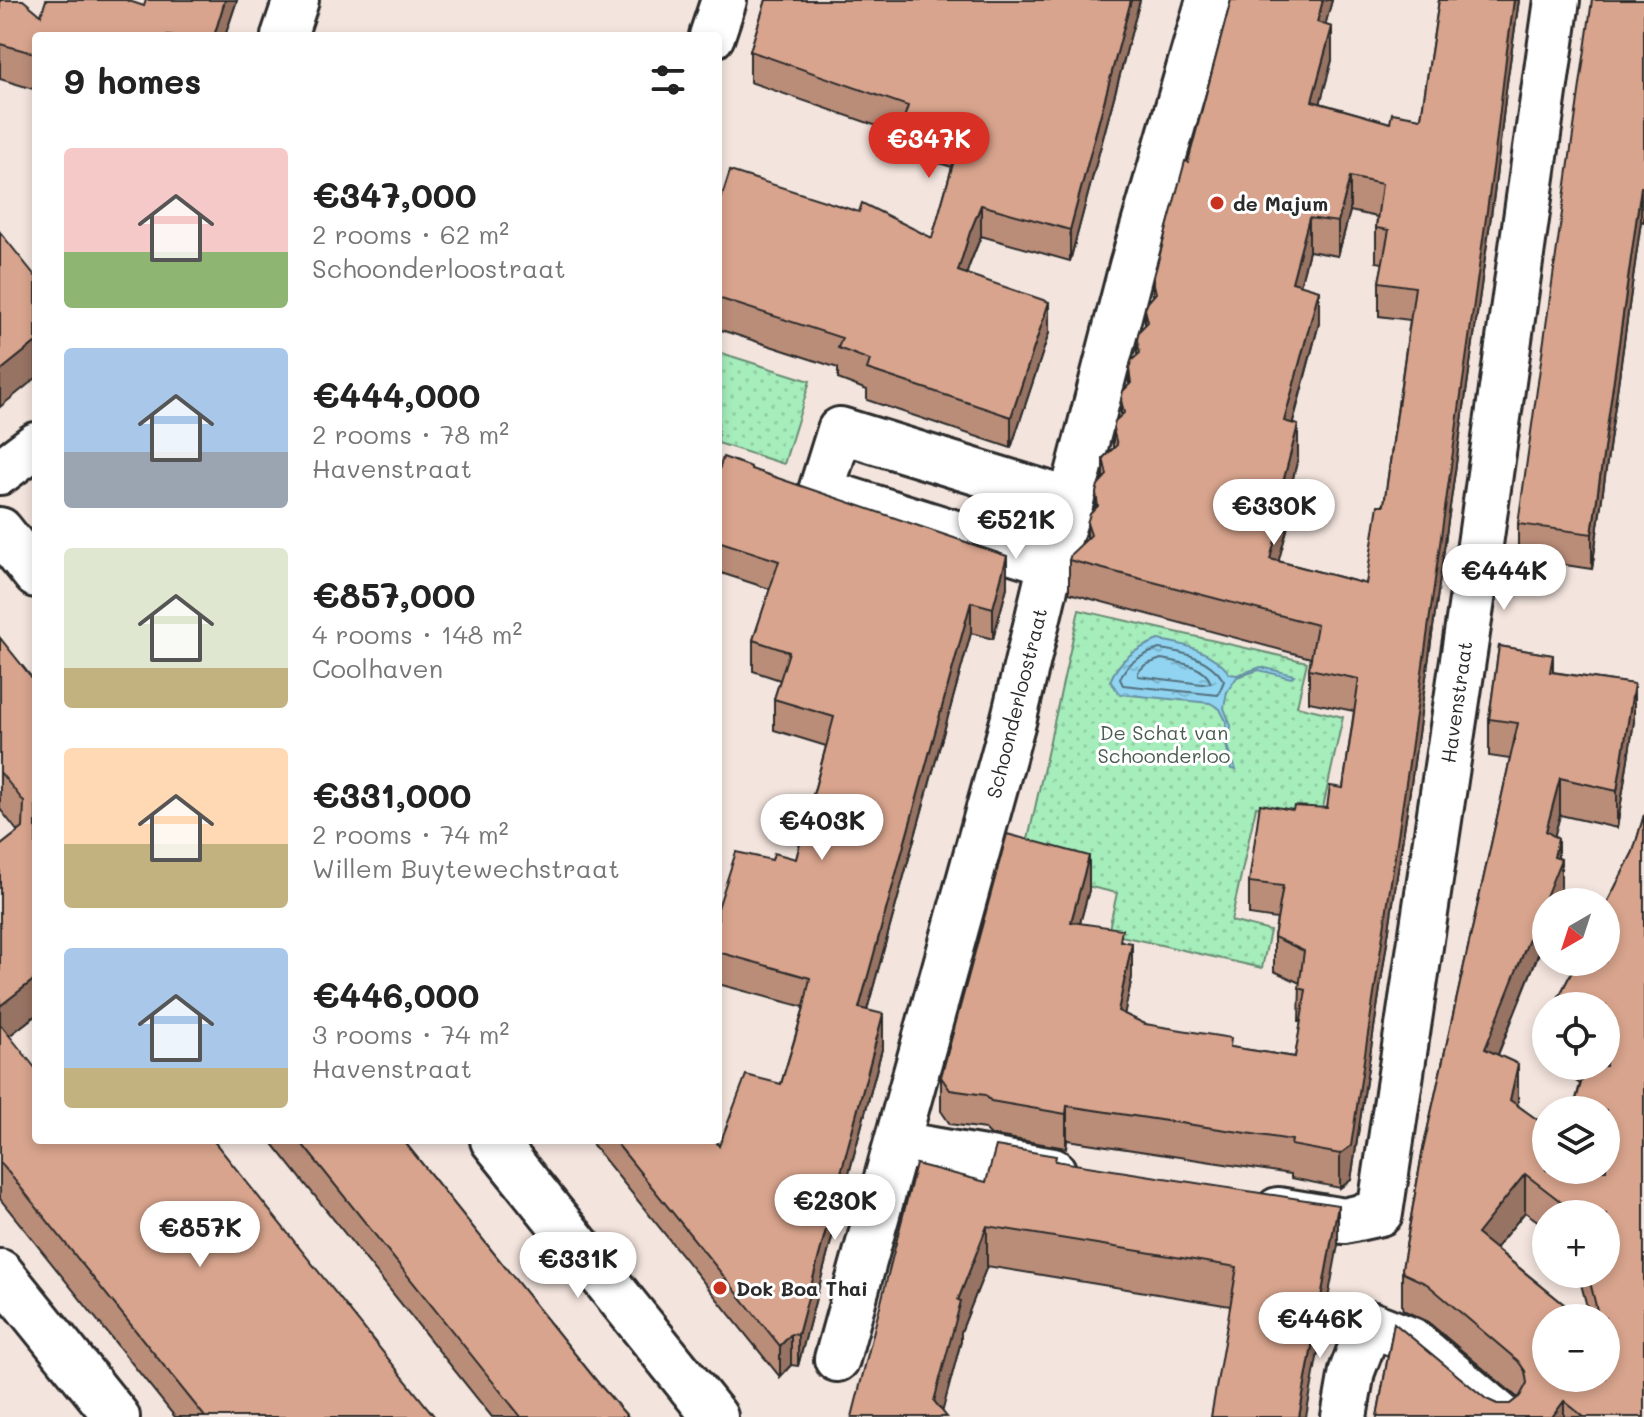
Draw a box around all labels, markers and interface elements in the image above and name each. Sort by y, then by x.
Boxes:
text: 9 homes [64,58,201,103]
icon: filters [646,58,690,102]
pin: €347K [873,112,985,180]
text: €347K [887,121,971,155]
text: €347,000 [312,172,477,217]
icon: home [128,180,224,276]
place label: de Majum [1233,190,1328,216]
marker: de Majum [1208,194,1226,212]
text: 2 rooms · 62 m² [312,217,509,251]
text: Schoonderloostraat [312,251,566,285]
text: €444,000 [312,372,480,417]
icon: home [128,380,224,476]
text: 2 rooms · 78 m² [312,417,509,451]
text: Havenstraat [312,451,472,485]
pin: €330K [1218,479,1330,547]
text: €330K [1231,488,1317,522]
pin: €521K [960,493,1072,561]
text: €521K [976,502,1056,536]
pin: €444K [1448,544,1560,612]
text: €444K [1460,553,1548,587]
text: €857,000 [312,572,475,617]
icon: home [128,580,224,676]
street label: Schoonderloostraat [980,605,1052,801]
text: 4 rooms · 148 m² [312,617,522,651]
street label: Havenstraat [1435,639,1477,765]
text: Coolhaven [312,651,443,685]
park label: De Schat van Schoonderloo [1098,719,1231,768]
text: €331,000 [312,772,471,817]
icon: home [128,780,224,876]
pin: €403K [766,794,878,862]
text: €403K [779,803,866,837]
text: 2 rooms · 74 m² [312,817,509,851]
text: Willem Buytewechstraat [312,851,620,885]
north arrow [1532,888,1620,976]
map controls [1532,888,1620,1392]
text: €446,000 [312,972,479,1017]
icon: home [128,980,224,1076]
button: locate [1532,992,1620,1080]
text: 3 rooms · 74 m² [312,1017,509,1051]
text: Havenstraat [312,1051,472,1085]
button: layers [1532,1096,1620,1184]
pin: €230K [779,1174,891,1242]
text: €230K [792,1183,878,1217]
button: + [1532,1200,1620,1288]
pin: €857K [144,1201,256,1269]
text: €857K [158,1210,242,1244]
pin: €331K [522,1232,634,1300]
text: €331K [538,1241,618,1275]
place label: Dok Boa Thai [736,1275,868,1301]
marker: Dok Boa Thai [711,1279,729,1297]
pin: €446K [1264,1292,1376,1360]
text: €446K [1277,1301,1363,1335]
button: − [1532,1304,1620,1392]

